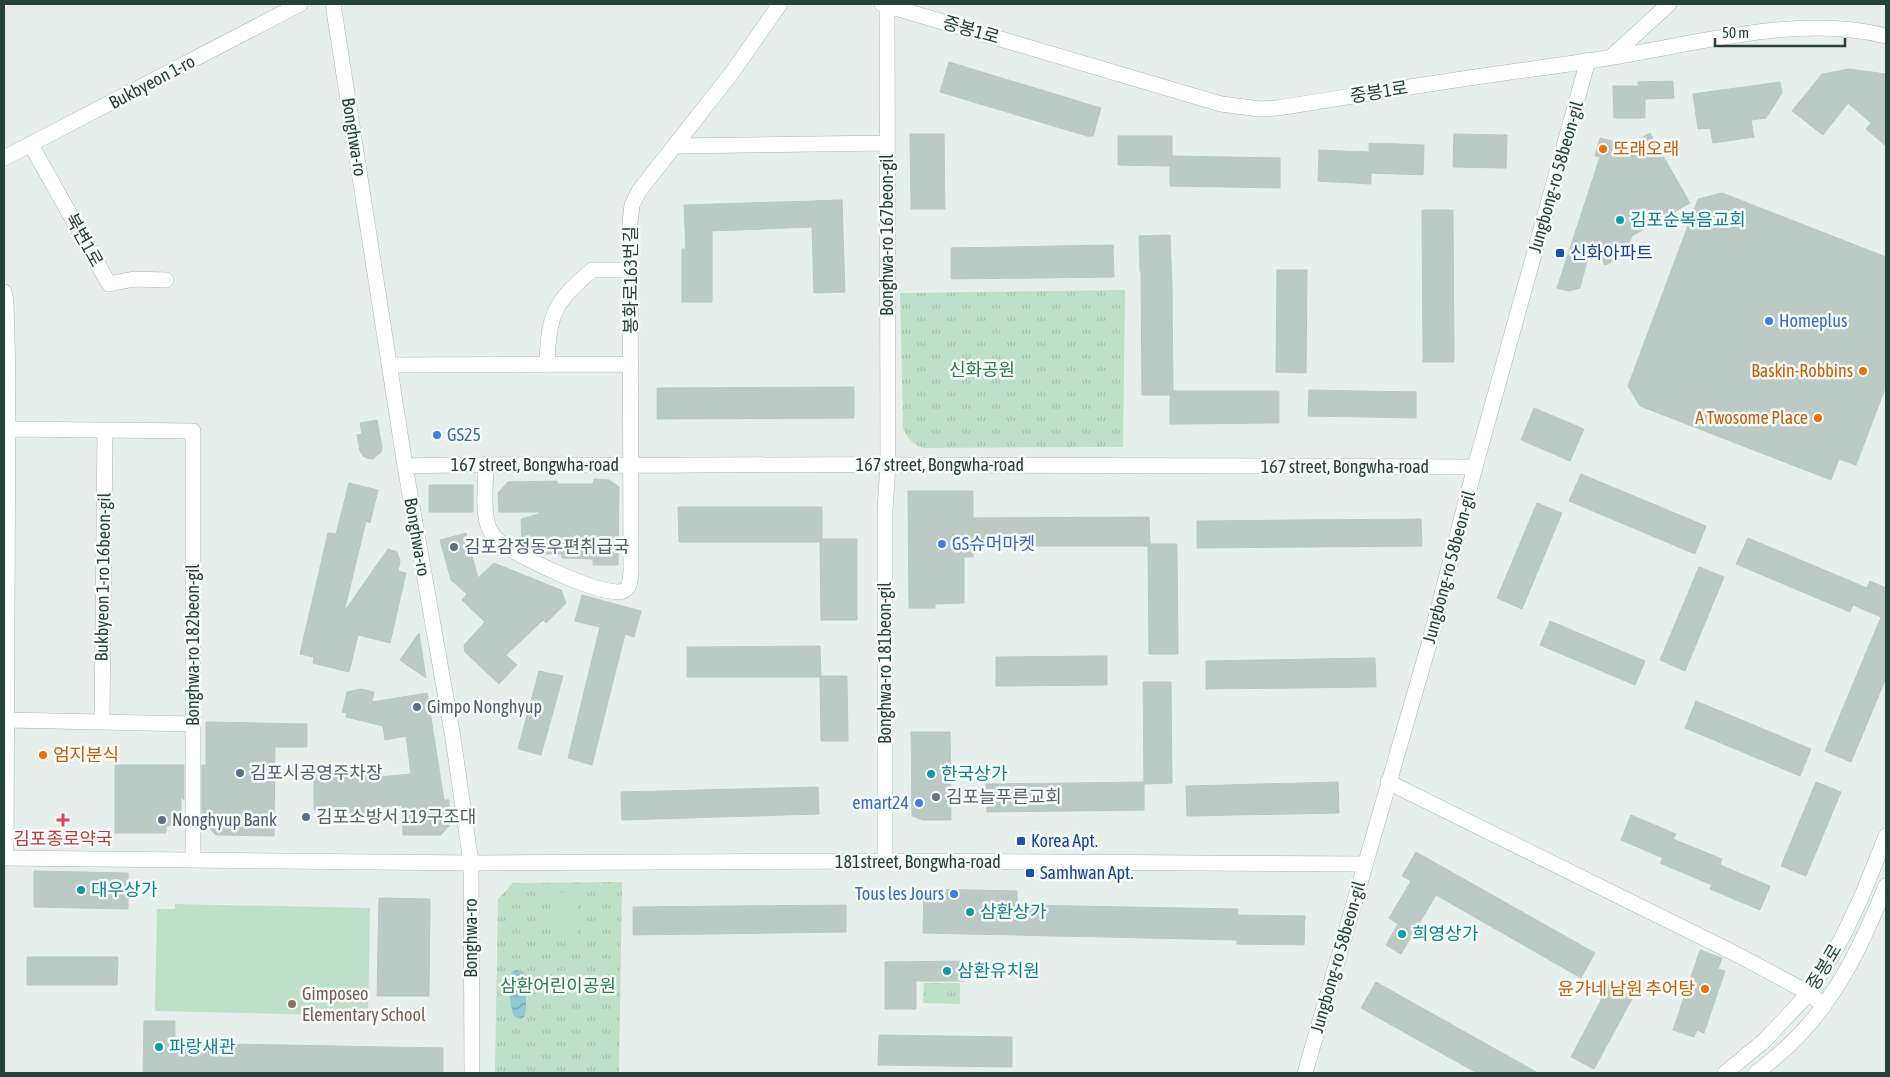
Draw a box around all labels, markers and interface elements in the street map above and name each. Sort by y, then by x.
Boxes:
street label: 중봉1로 [940,11,1002,48]
scale bar [1715,15,1845,47]
text: 50 m [1722,24,1749,41]
street label: Bukbyeon 1-ro [105,50,198,113]
street label: 중봉1로 [1349,77,1409,106]
street label: Bonghwa-ro [338,96,371,178]
street label: Jungbong-ro 58beon-gil [1524,98,1587,255]
place label: 또래오래 [1613,138,1679,159]
marker: 또래오래 [1597,143,1609,155]
street label: Bonghwa-ro 167beon-gil [876,154,897,316]
street label: 북변1로 [61,209,108,270]
place label: 김포순복음교회 [1630,209,1746,230]
marker: 김포순복음교회 [1614,214,1626,226]
street label: 봉화로163번길 [620,226,641,334]
place label: 신화아파트 [1570,242,1653,263]
marker: 신화아파트 [1554,247,1566,259]
place label: Homeplus [1779,310,1847,331]
marker: Homeplus [1763,315,1775,327]
park label: 신화공원 [949,359,1015,380]
place label: Baskin-Robbins [1751,360,1853,381]
marker: Baskin-Robbins [1857,365,1869,377]
place label: A Twosome Place [1695,407,1808,428]
marker: A Twosome Place [1812,412,1824,424]
place label: GS25 [447,424,481,445]
marker: GS25 [431,429,443,441]
street label: 167 street, Bongwha-road [451,454,619,475]
street label: 167 street, Bongwha-road [856,454,1024,475]
street label: 167 street, Bongwha-road [1261,456,1429,477]
street label: Jungbong-ro 58beon-gil [1418,488,1479,645]
street label: Bukbyeon 1-ro 16beon-gil [91,492,114,661]
street label: Bonghwa-ro [400,496,435,578]
place label: GS슈머마켓 [952,533,1035,554]
place label: 김포감정동우편취급국 [464,536,630,557]
marker: GS슈머마켓 [936,538,948,550]
marker: 김포감정동우편취급국 [448,541,460,553]
street label: Bonghwa-ro 182beon-gil [182,564,203,726]
street label: Bonghwa-ro 181beon-gil [874,582,895,744]
place label: Gimpo Nonghyup [427,696,542,717]
marker: Gimpo Nonghyup [411,701,423,713]
place label: 엄지분식 [53,744,119,765]
marker: 엄지분식 [37,749,49,761]
place label: 김포시공영주차장 [250,762,382,783]
place label: 한국상가 [941,763,1008,784]
marker: 김포시공영주차장 [234,767,246,779]
marker: 한국상가 [925,768,937,780]
place label: 김포늘푸른교회 [946,786,1062,807]
marker: 김포늘푸른교회 [930,791,942,803]
place label: emart24 [852,792,909,813]
marker: emart24 [913,797,925,809]
place label: 김포소방서 119구조대 [316,806,476,827]
place label: Nonghyup Bank [172,809,277,830]
marker: 김포소방서 119구조대 [300,811,312,823]
marker: 김포종로약국 [57,814,69,826]
marker: Nonghyup Bank [156,814,168,826]
place label: 김포종로약국 [13,828,113,849]
place label: Korea Apt. [1031,830,1098,851]
marker: Korea Apt. [1015,835,1027,847]
street label: 181street, Bongwha-road [835,851,1001,872]
place label: Samhwan Apt. [1040,862,1134,883]
marker: Samhwan Apt. [1024,867,1036,879]
street label: Jungbong-ro 58beon-gil [1306,878,1369,1035]
place label: 대우상가 [91,879,158,900]
place label: Tous les Jours [855,883,944,904]
marker: 대우상가 [75,884,87,896]
marker: Tous les Jours [948,888,960,900]
street label: Bonghwa-ro [460,898,481,978]
place label: 삼환상가 [980,901,1047,922]
marker: 삼환상가 [964,906,976,918]
place label: 희영상가 [1412,923,1479,944]
marker: 희영상가 [1396,928,1408,940]
street label: 중봉로 [1802,940,1845,993]
place label: 삼환유치원 [957,960,1040,981]
marker: 삼환유치원 [941,965,953,977]
park label: 삼환어린이공원 [500,975,616,996]
place label: 윤가네 남원 추어탕 [1558,978,1695,999]
place label: Gimposeo Elementary School [302,983,426,1025]
marker: 윤가네 남원 추어탕 [1699,983,1711,995]
marker: Gimposeo Elementary School [286,998,298,1010]
place label: 파랑새관 [169,1036,236,1057]
marker: 파랑새관 [153,1041,165,1053]

